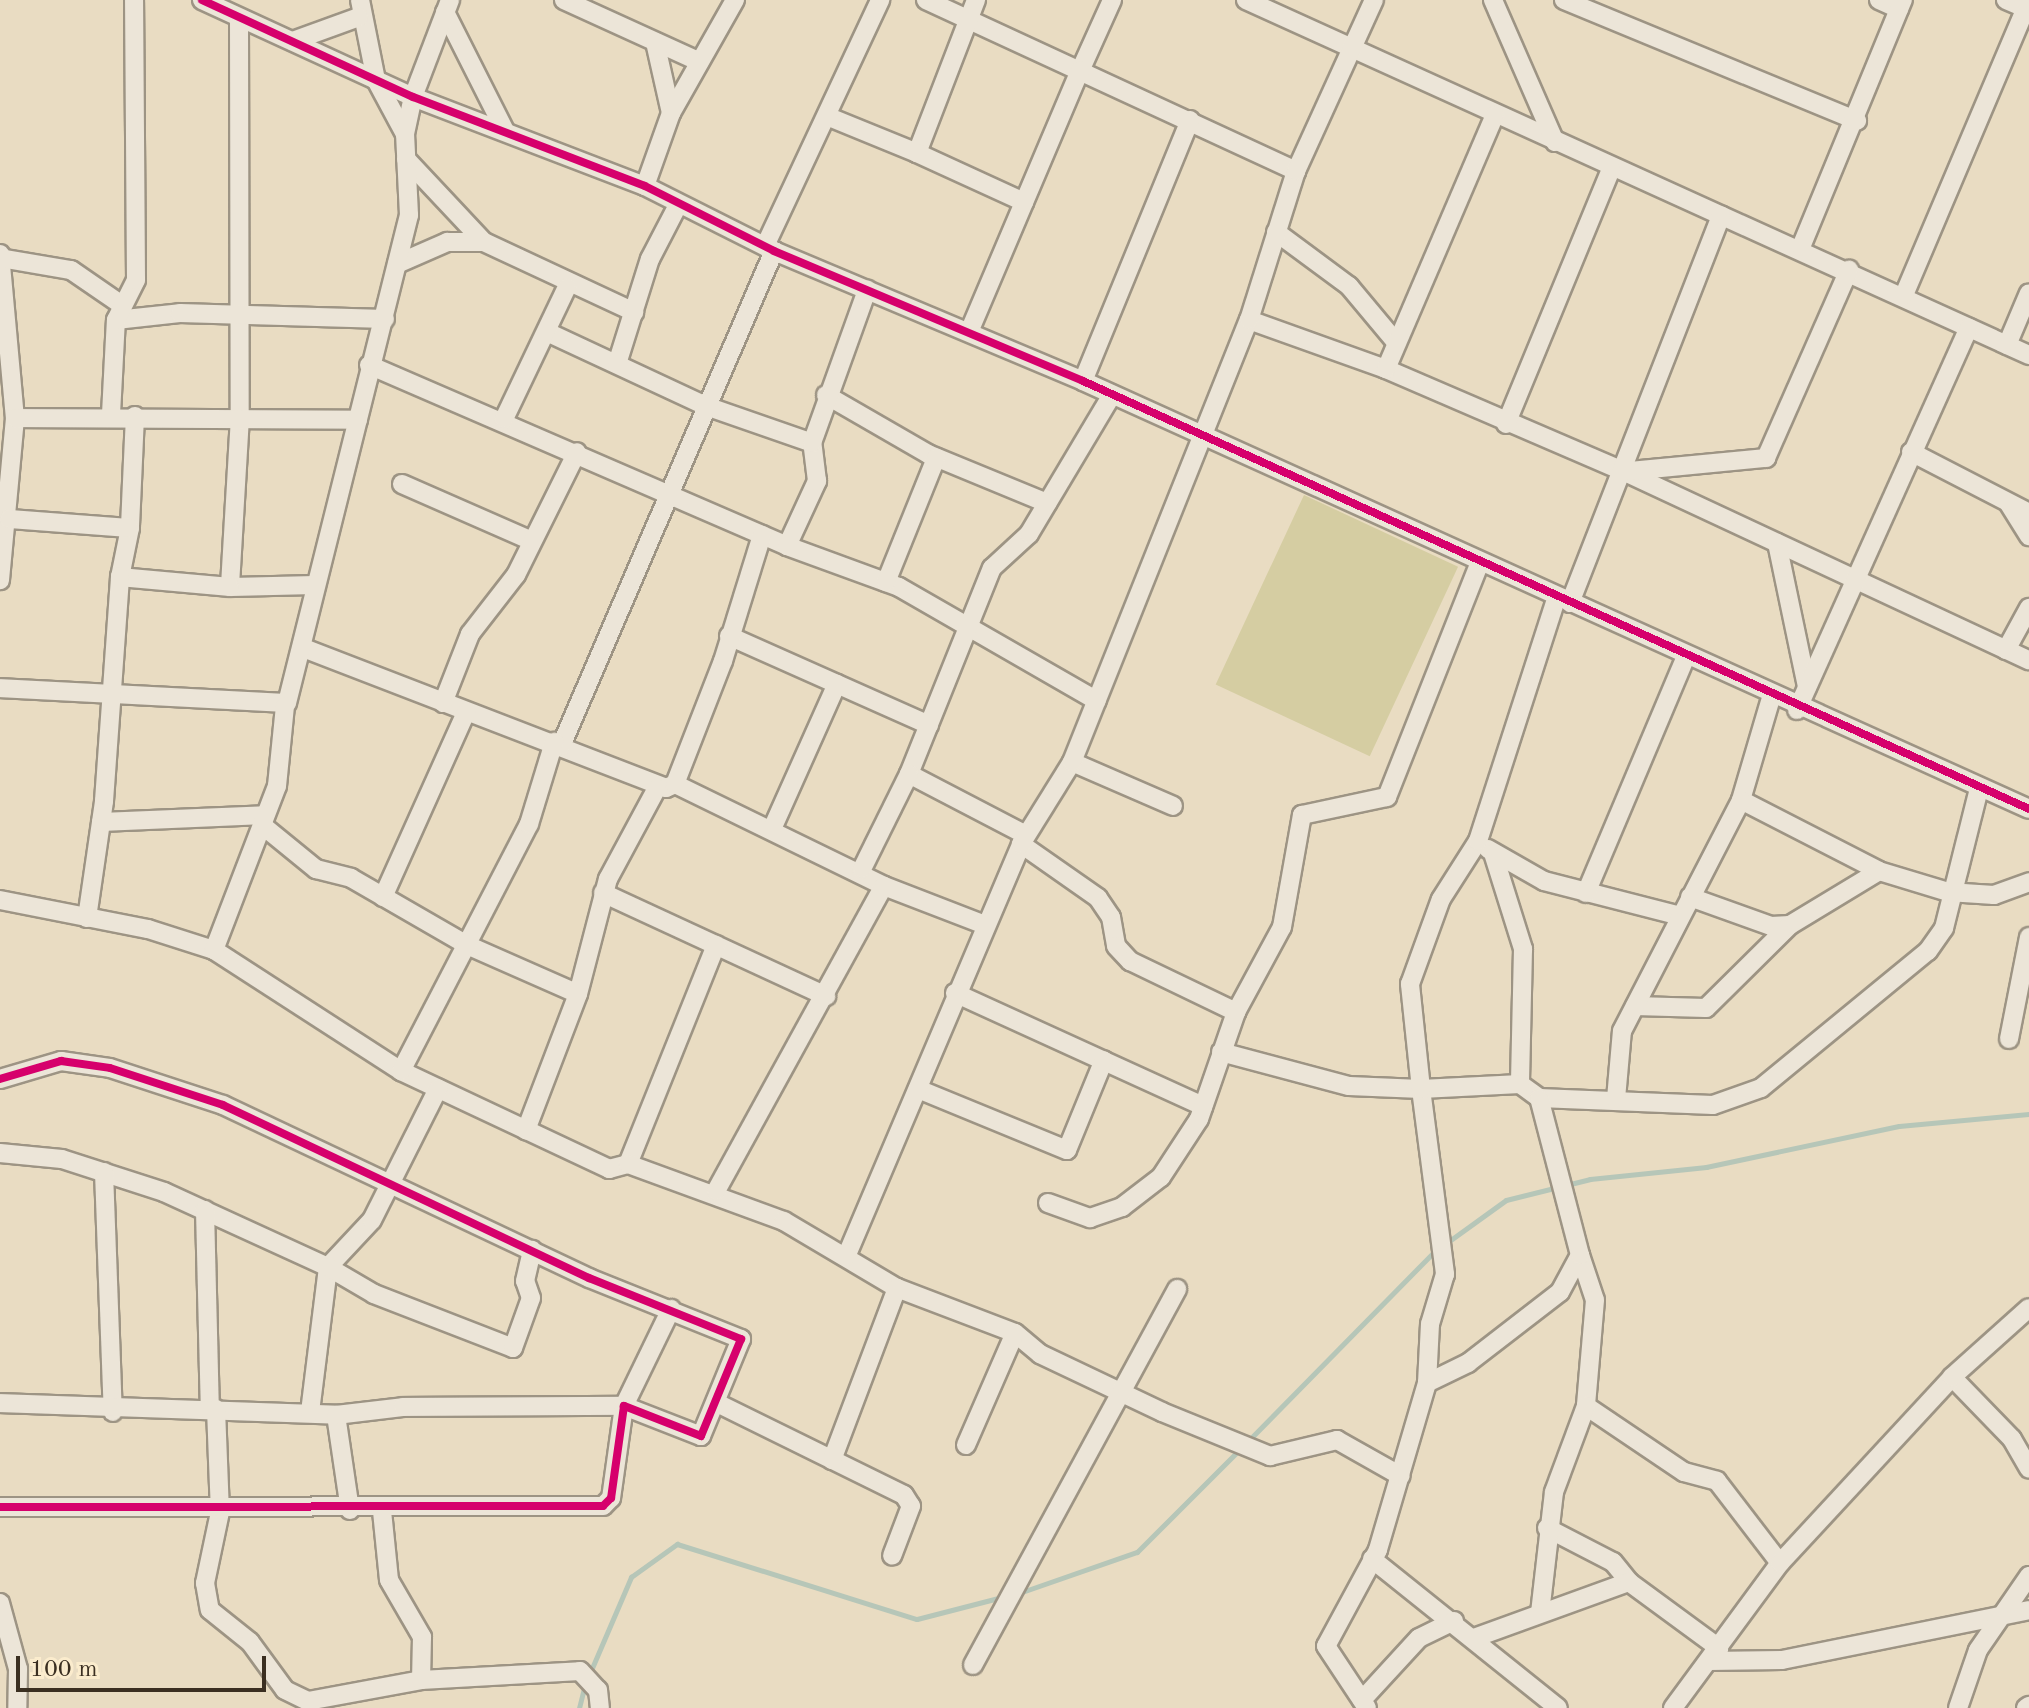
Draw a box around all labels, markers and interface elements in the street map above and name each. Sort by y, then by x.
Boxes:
scale bar [20,1640,270,1690]
text: 100 m [30,1658,98,1682]

